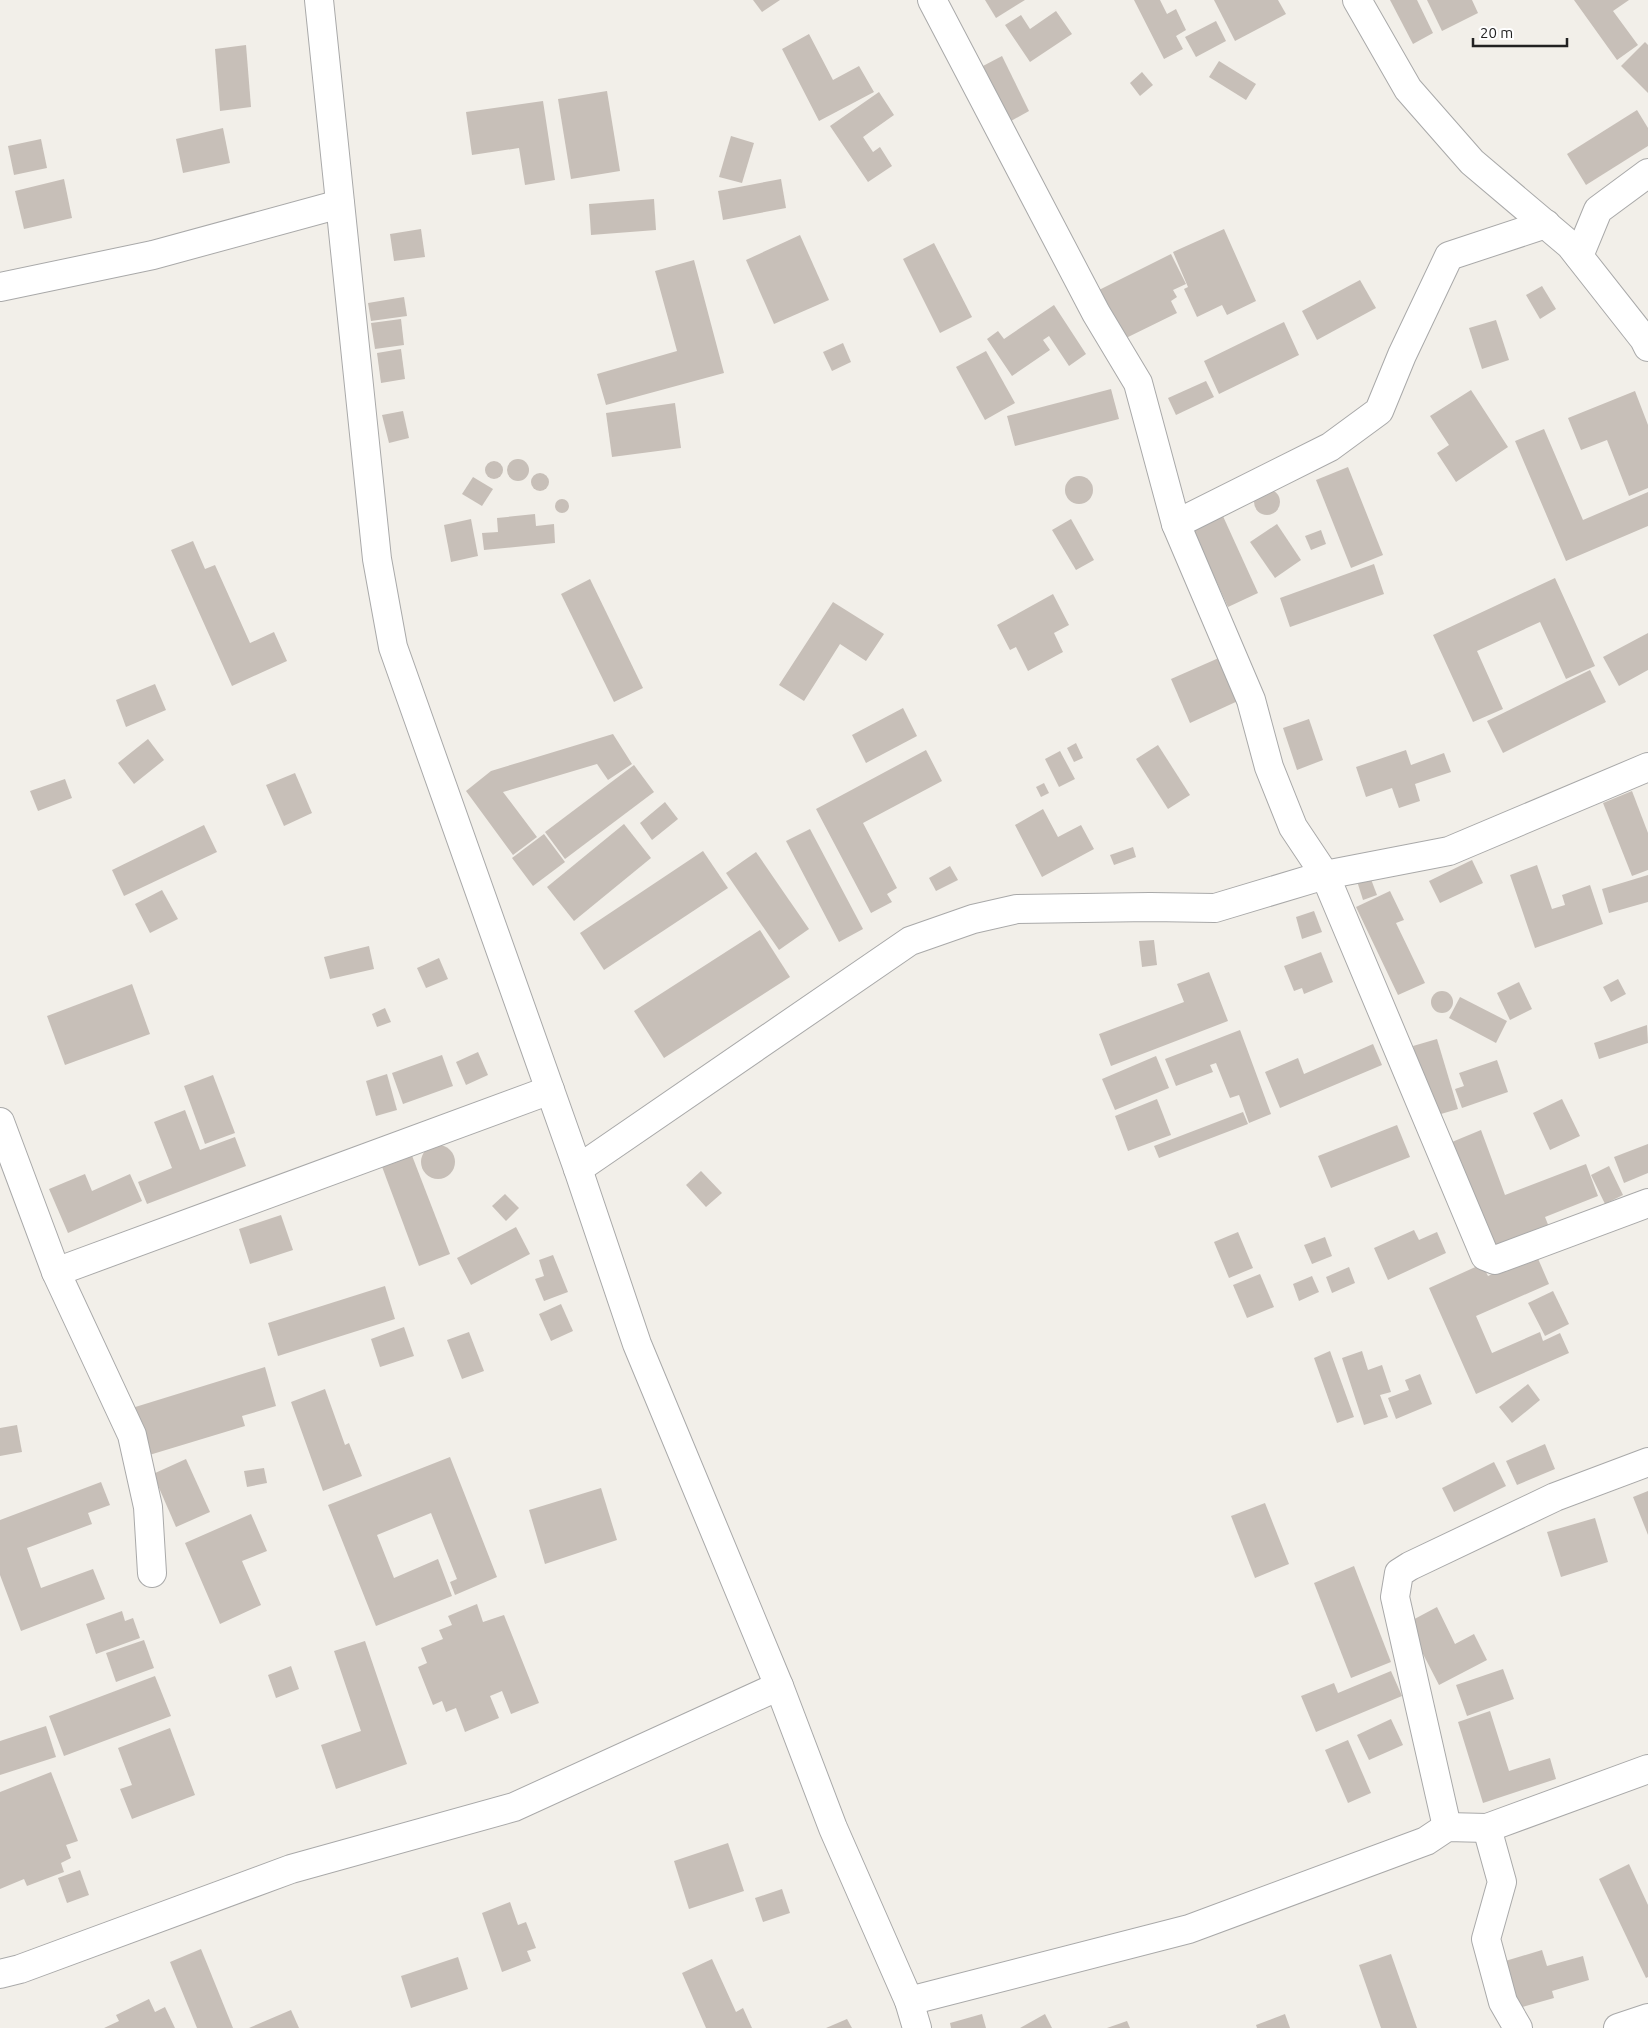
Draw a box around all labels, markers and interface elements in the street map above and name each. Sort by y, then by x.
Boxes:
scale bar [1473,15,1567,47]
text: 20 m [1480,24,1513,41]

